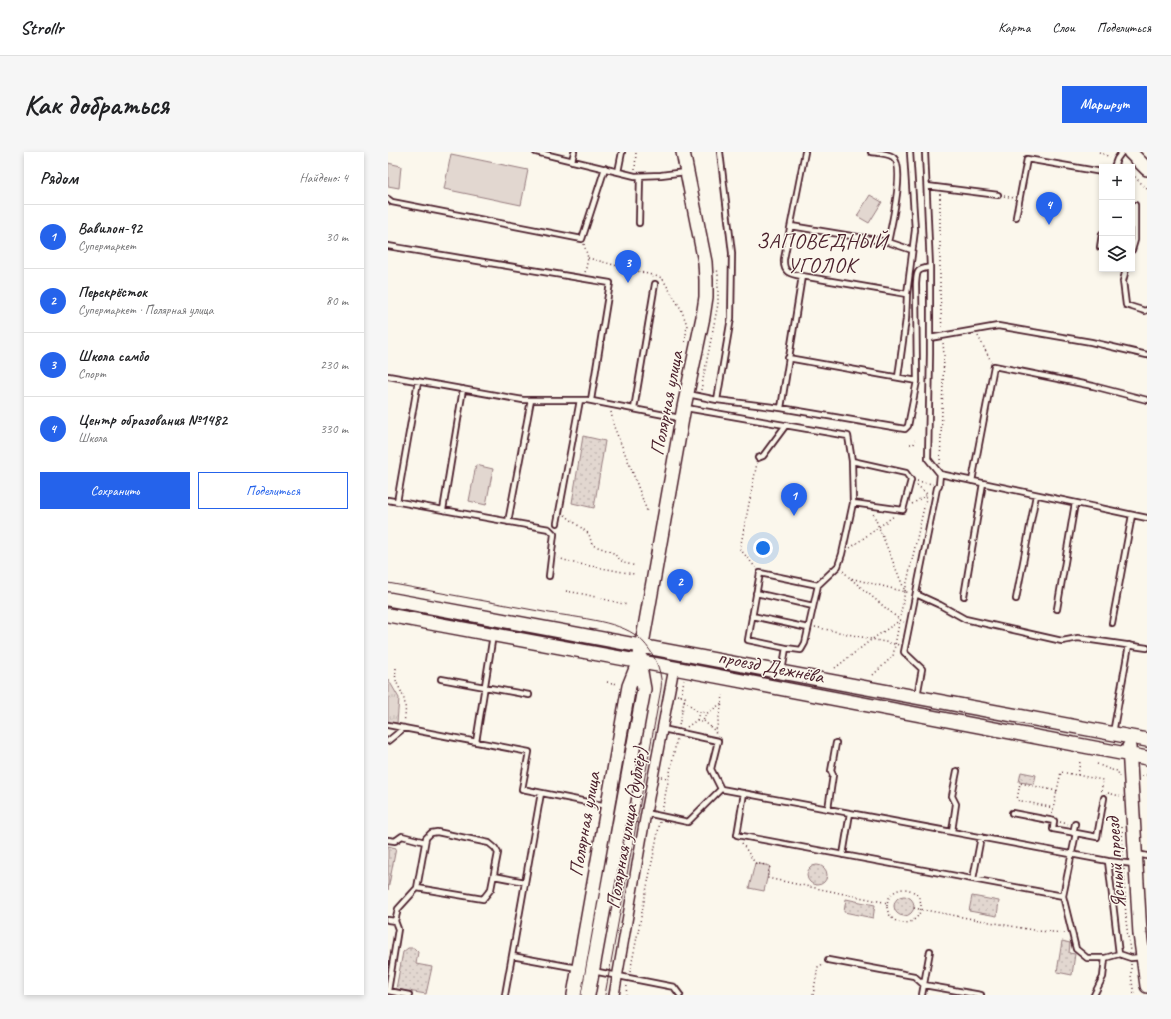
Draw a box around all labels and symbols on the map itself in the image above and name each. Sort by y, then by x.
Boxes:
pin: 4 [1036,192,1062,225]
district label: ЗАПОВЕДНЫЙ УГОЛОК [756,228,891,278]
pin: 3 [615,250,641,283]
street label: Полярная улица [644,348,689,457]
pin: 1 [781,483,807,516]
your location [753,538,773,558]
pin: 2 [667,569,693,602]
street label: проезд Дежнёва [716,644,827,689]
street label: Полярная улица (дублёр) [600,744,653,911]
street label: Полярная улица [563,769,606,878]
street label: Ясный проезд [1100,815,1131,909]

